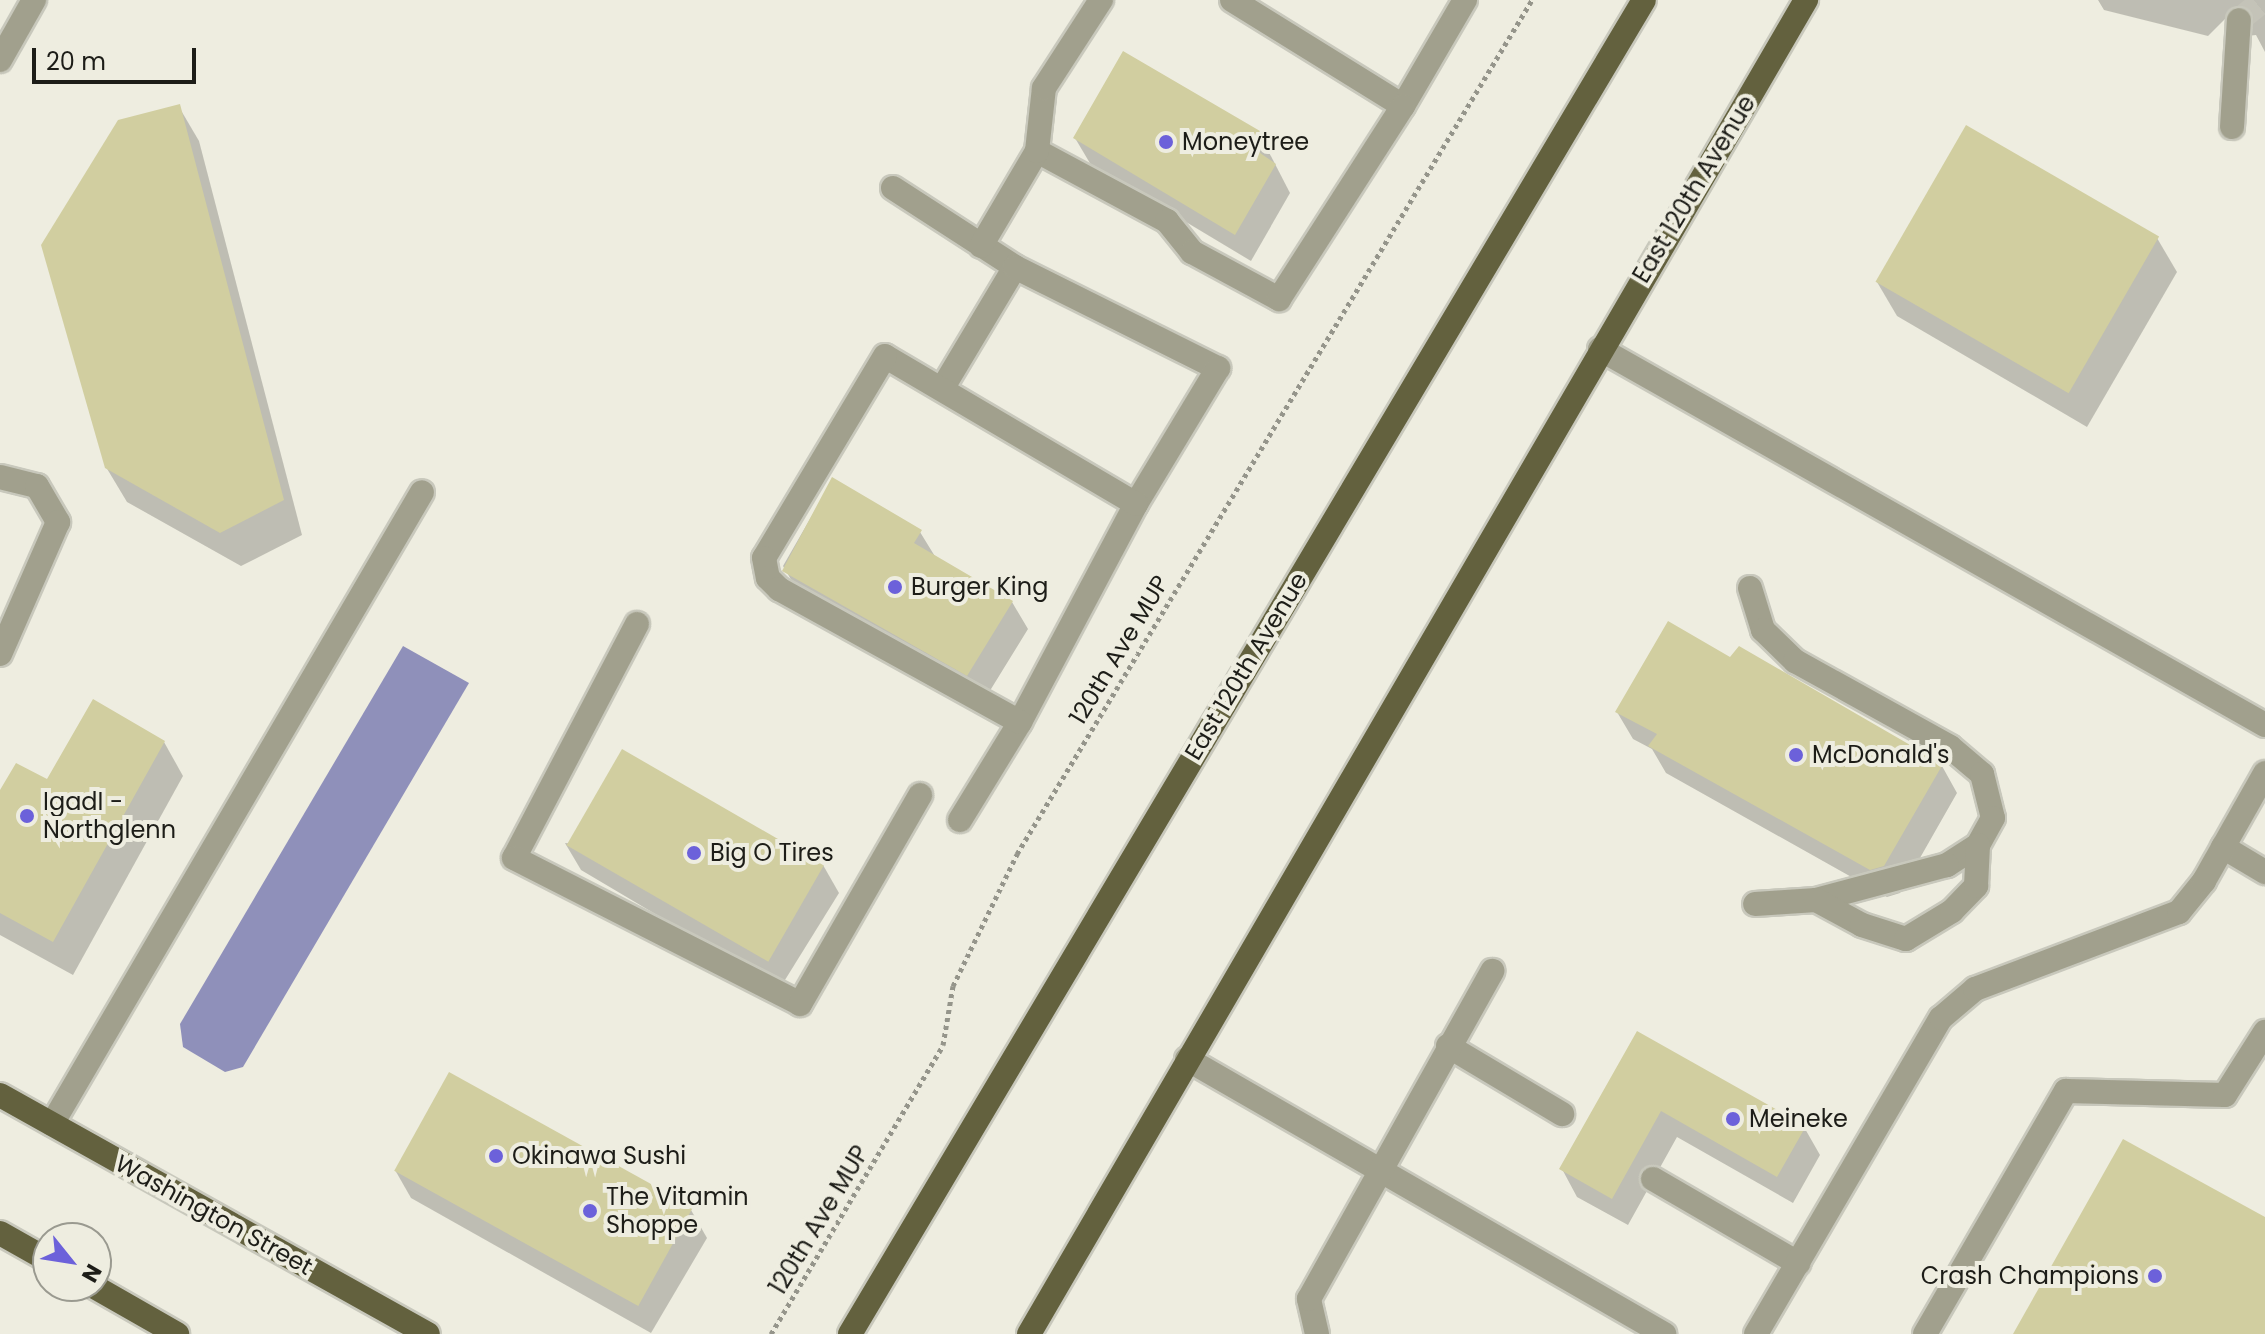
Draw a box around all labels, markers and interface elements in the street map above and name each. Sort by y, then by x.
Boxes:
scale bar [36,32,200,82]
text: 20 m [46,45,106,78]
street label: East 120th Avenue [1627,90,1761,288]
place label: Moneytree [1182,128,1309,156]
marker: Moneytree [1157,133,1175,151]
street label: East 120th Avenue [1179,567,1313,765]
street label: 120th Ave MUP [1063,570,1175,730]
place label: Burger King [911,573,1048,601]
marker: Burger King [886,578,904,596]
place label: McDonald's [1812,741,1950,769]
marker: McDonald's [1787,746,1805,764]
place label: IgadI - Northglenn [43,788,176,844]
marker: IgadI - Northglenn [18,807,36,825]
place label: Big O Tires [710,839,834,867]
marker: Big O Tires [685,844,703,862]
place label: Meineke [1749,1105,1848,1133]
marker: Meineke [1724,1110,1742,1128]
street label: 120th Ave MUP [763,1140,875,1300]
place label: Okinawa Sushi [512,1142,686,1170]
marker: Okinawa Sushi [487,1147,505,1165]
street label: Washington Street [110,1149,318,1281]
place label: The Vitamin Shoppe [606,1183,749,1239]
marker: The Vitamin Shoppe [581,1202,599,1220]
north arrow [32,1222,112,1302]
text: N [74,1258,109,1288]
place label: Crash Champions [1921,1262,2139,1290]
marker: Crash Champions [2146,1267,2164,1285]

